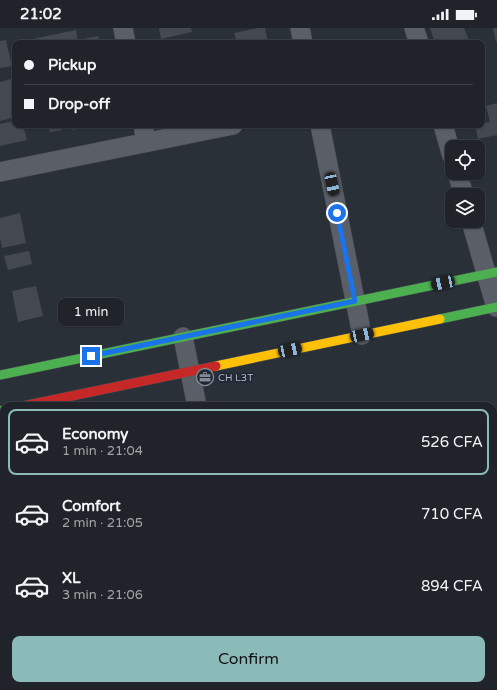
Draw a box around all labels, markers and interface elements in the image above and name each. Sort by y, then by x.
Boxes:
text: 21:02 [20,5,62,23]
text: Pickup [48,56,96,74]
text: Drop-off [48,95,110,113]
map controls [445,140,485,228]
button: locate [445,140,485,180]
car [324,171,340,197]
button: layers [445,188,485,228]
route start [328,204,346,222]
car [430,275,456,291]
callout: 1 min [58,298,124,326]
text: 1 min [74,304,108,320]
car [349,327,375,343]
car [277,342,303,358]
route end [82,347,100,365]
office icon: CH L3T [195,367,215,387]
place label: CH L3T [218,372,253,384]
icon: car [14,424,50,460]
text: Economy [62,425,128,443]
text: 526 CFA [421,433,483,451]
text: 1 min · 21:04 [62,443,143,459]
icon: car [14,496,50,532]
text: Comfort [62,497,121,515]
text: 710 CFA [421,505,483,523]
text: 2 min · 21:05 [62,515,143,531]
icon: car [14,568,50,604]
text: XL [62,569,81,587]
text: 894 CFA [421,577,483,595]
text: 3 min · 21:06 [62,587,143,603]
button: Confirm [12,636,485,682]

